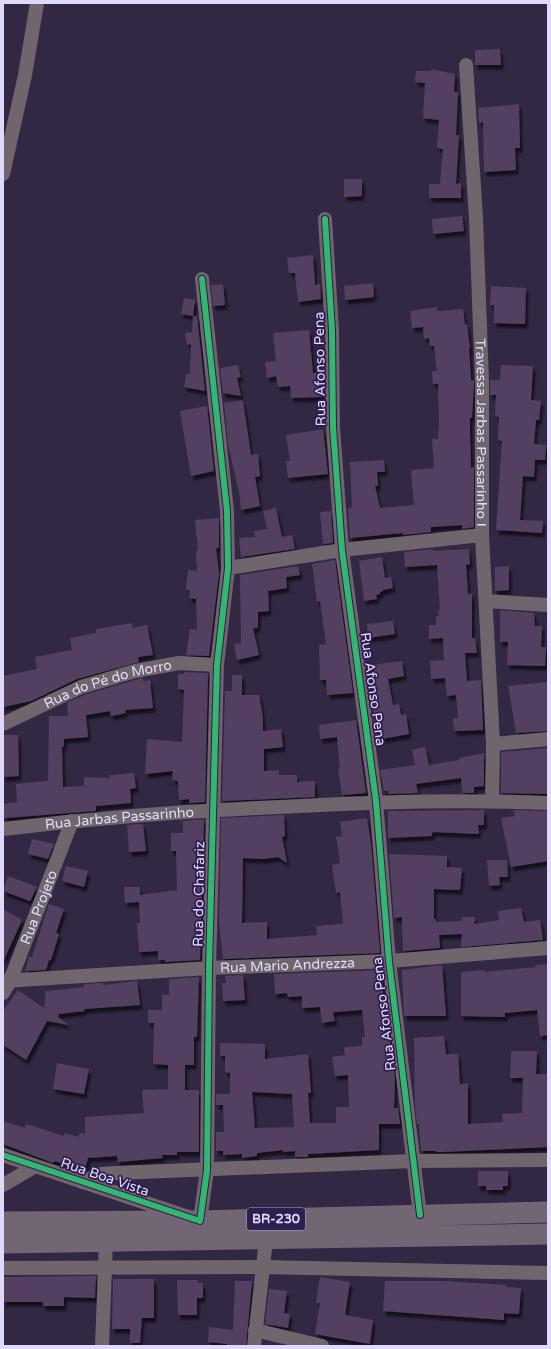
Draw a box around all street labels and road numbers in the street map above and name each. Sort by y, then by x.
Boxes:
street label: Rua Afonso Pena [311,312,329,426]
street label: Travessa Jarbas Passarinho I [472,338,491,527]
street label: Rua Afonso Pena [357,631,389,747]
street label: Rua do Pé do Morro [41,656,173,712]
street label: Rua Jarbas Passarinho [44,803,195,833]
street label: Rua do Chafariz [190,841,208,947]
street label: Rua Projeto [17,868,61,947]
street label: Rua Mario Andrezza [220,954,355,976]
street label: Rua Afonso Pena [369,956,399,1072]
street label: Rua Boa Vista [58,1154,152,1200]
road number: BR-230 [247,1208,305,1230]

